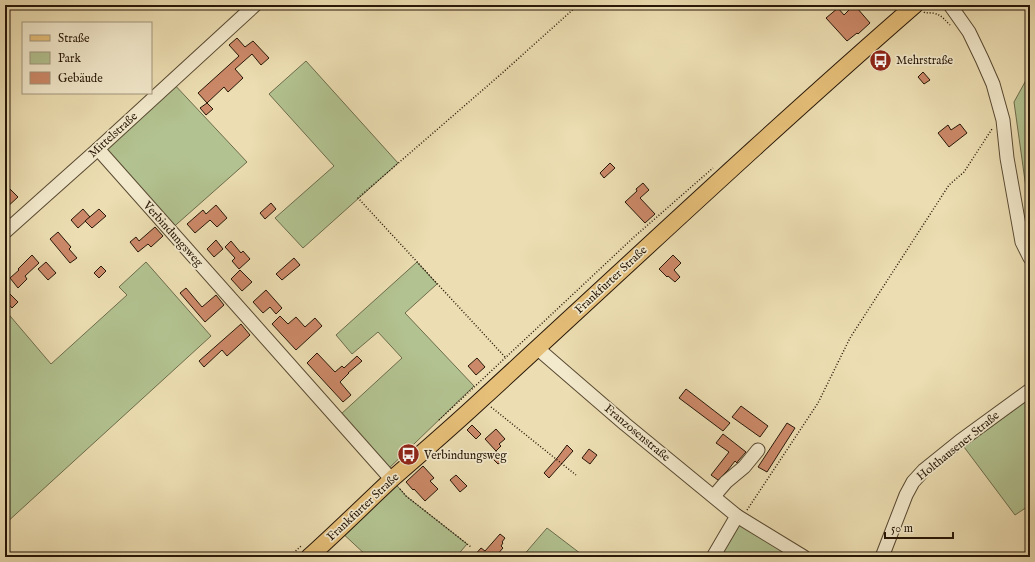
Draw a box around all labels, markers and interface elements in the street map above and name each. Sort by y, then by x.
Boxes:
legend [22,22,152,94]
text: Straße [58,31,90,46]
bus stop icon: Mehrstraße [867,47,893,73]
text: Park [58,51,81,66]
place label: Mehrstraße [896,53,954,68]
text: Gebäude [58,71,103,86]
street label: Mittelstraße [85,109,141,161]
street label: Verbindungsweg [139,198,207,270]
street label: Frankfurter Straße [572,242,651,317]
street label: Franzosenstraße [601,401,673,465]
street label: Holthausener Straße [914,408,1003,484]
bus stop icon: Verbindungsweg [396,442,422,468]
place label: Verbindungsweg [423,448,507,463]
street label: Frankfurter Straße [324,469,403,544]
scale bar [885,514,953,540]
text: 50 m [891,521,913,536]

